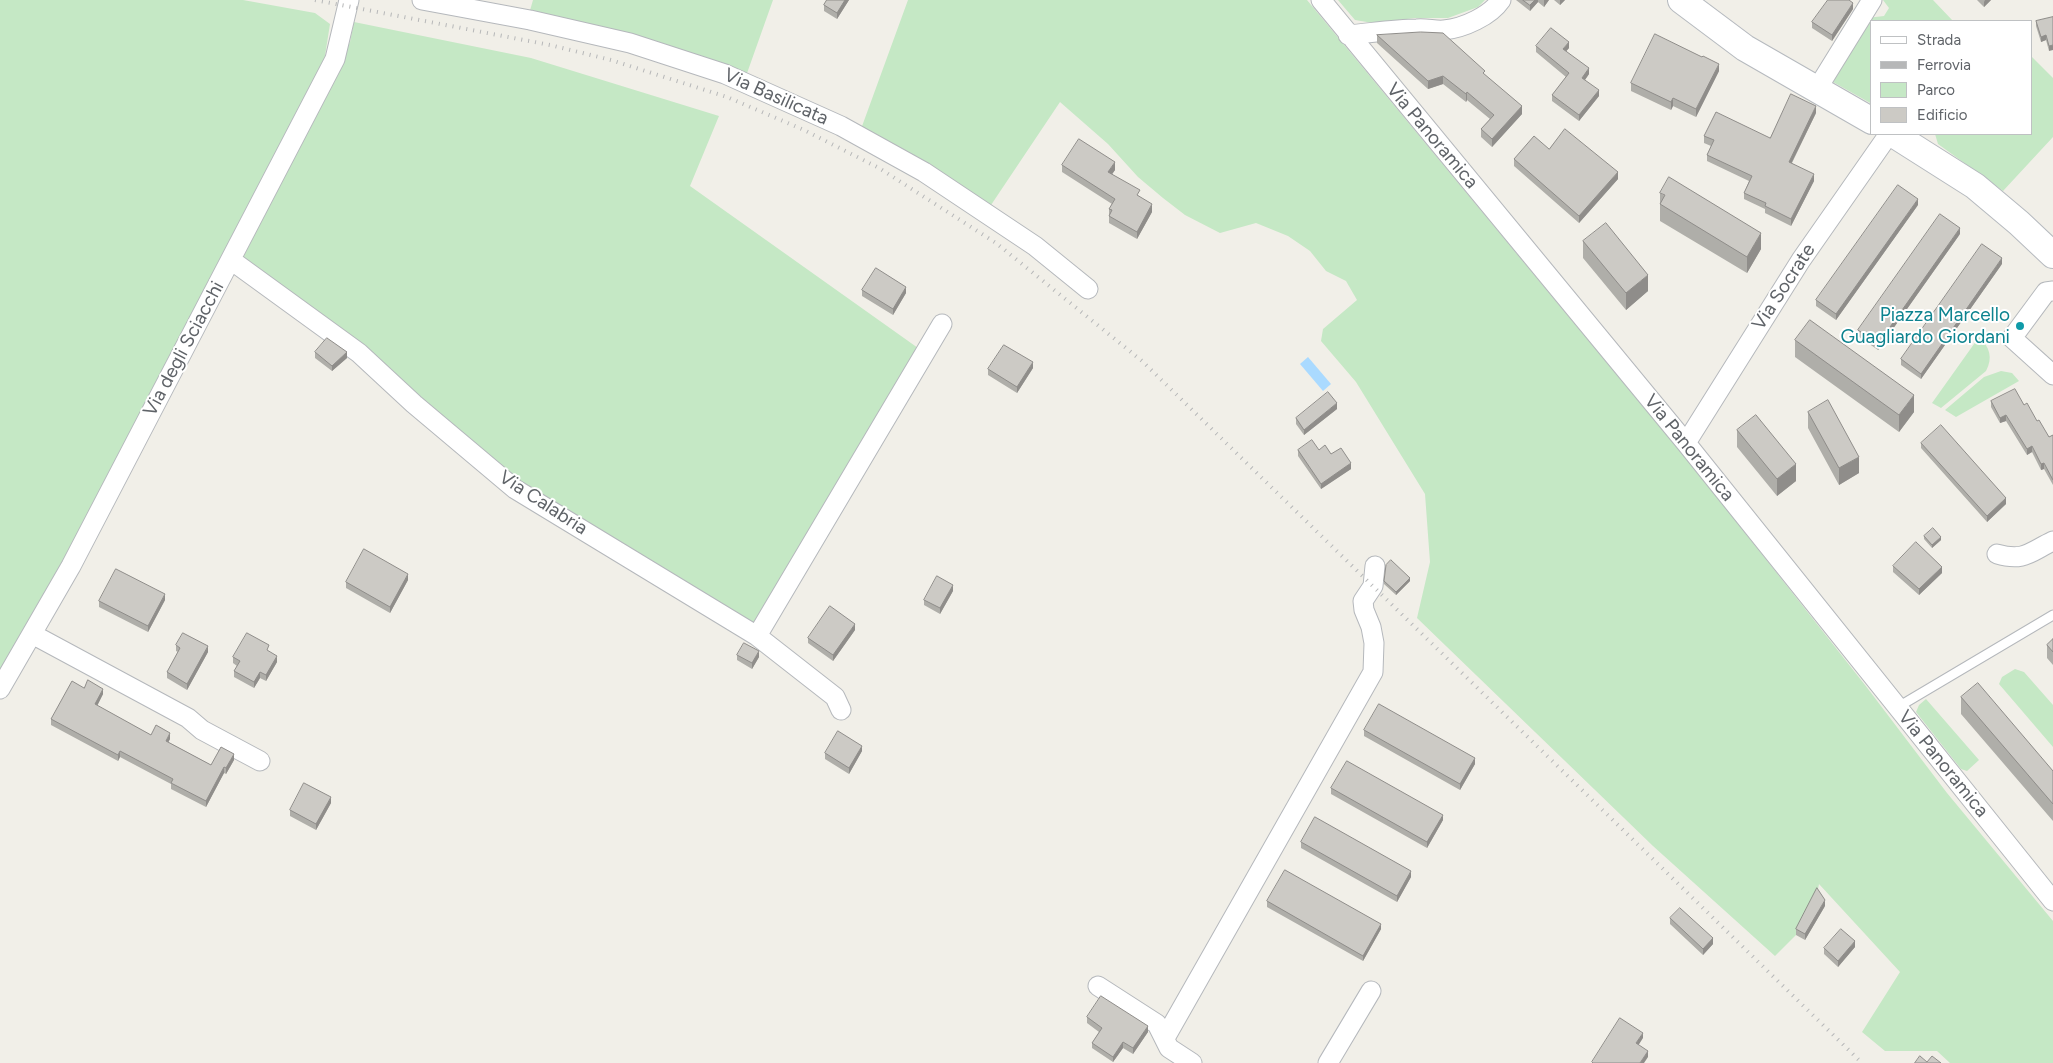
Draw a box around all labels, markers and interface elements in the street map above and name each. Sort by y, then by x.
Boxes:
legend [1870,20,2033,135]
text: Strada [1917,31,1961,49]
text: Ferrovia [1917,56,1971,74]
street label: Via Basilicata [720,64,832,130]
street label: Via Panoramica [1381,79,1483,193]
text: Parco [1917,81,1955,99]
text: Edificio [1917,106,1967,124]
street label: Via Socrate [1748,239,1820,335]
street label: Via degli Sciacchi [139,278,229,420]
place label: Piazza Marcello Guagliardo Giordani [1840,304,2010,348]
marker: Piazza Marcello Guagliardo Giordani [2014,320,2026,332]
street label: Via Panoramica [1639,390,1739,506]
street label: Via Calabria [494,466,592,540]
street label: Via Panoramica [1893,706,1993,822]

